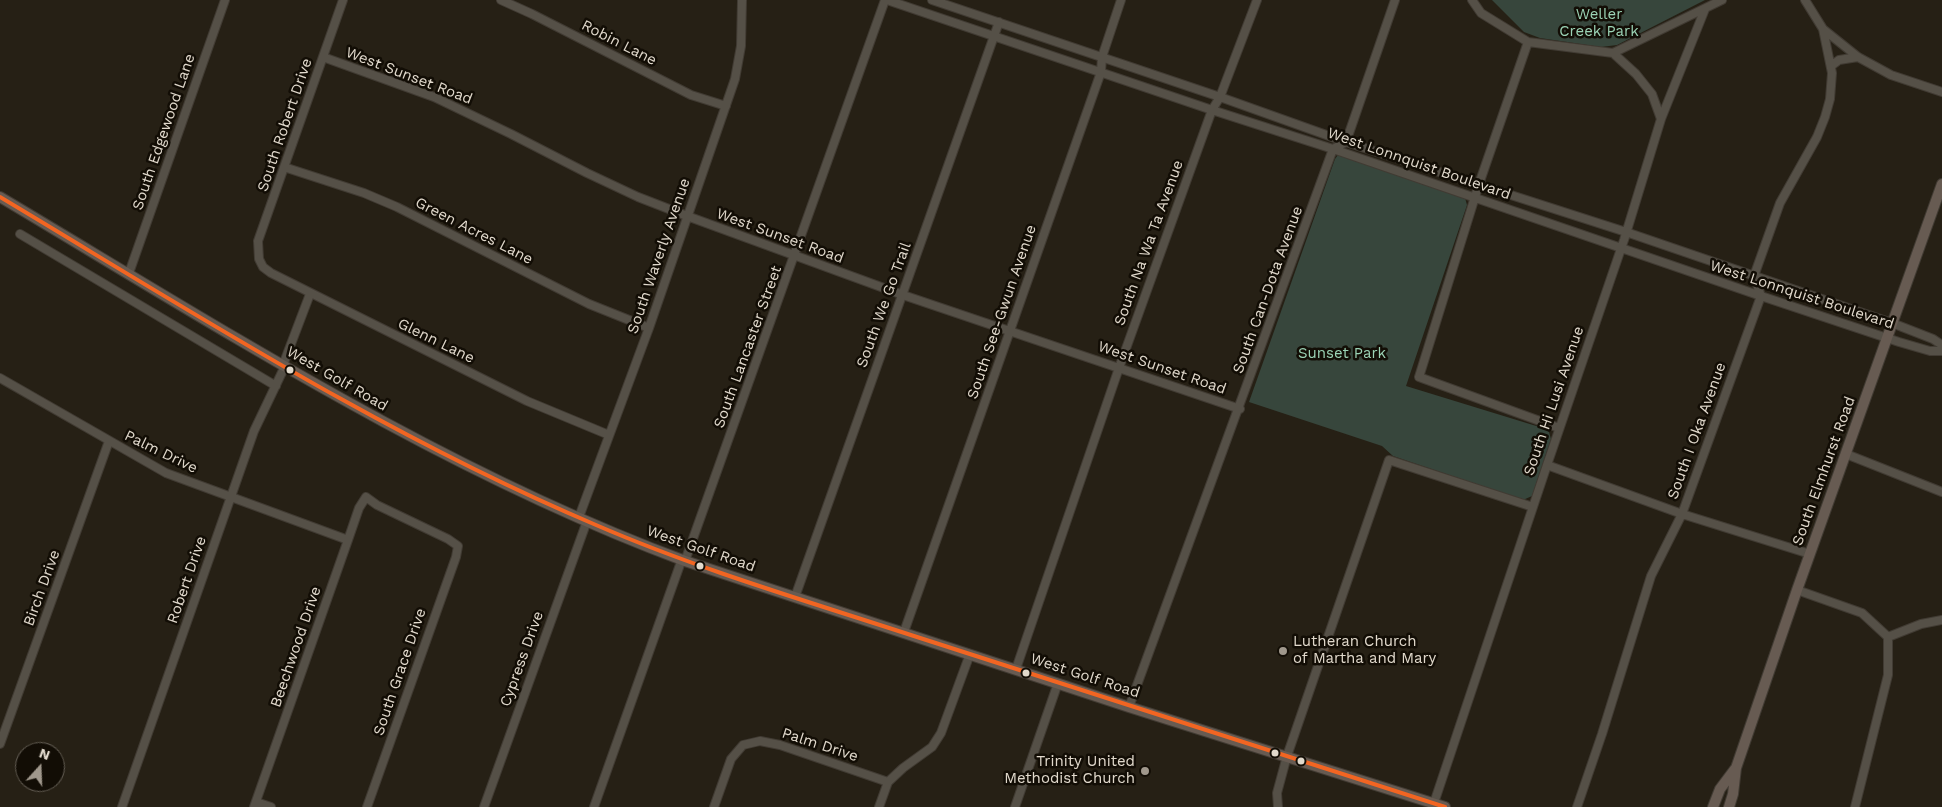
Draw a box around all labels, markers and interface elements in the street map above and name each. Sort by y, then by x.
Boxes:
park label: Weller Creek Park [1559,6,1639,41]
street label: Robin Lane [578,16,660,70]
street label: West Sunset Road [343,44,475,108]
street label: South Edgewood Lane [129,52,199,212]
street label: South Robert Drive [254,56,316,194]
street label: West Lonnquist Boulevard [1325,124,1513,204]
street label: South Na Wa Ta Avenue [1111,158,1187,328]
street label: South Waverly Avenue [624,176,694,336]
street label: Green Acres Lane [412,194,536,268]
street label: South Can-Dota Avenue [1229,204,1307,376]
street label: West Sunset Road [714,205,846,267]
street label: South See-Gwun Avenue [964,222,1040,402]
street label: South We Go Trail [853,240,915,370]
street label: West Lonnquist Boulevard [1708,257,1896,333]
street label: South Lancaster Street [710,263,786,431]
street label: Glenn Lane [395,315,477,367]
street label: South Hi Lusi Avenue [1520,324,1588,478]
street label: West Sunset Road [1096,338,1228,398]
street label: West Golf Road [283,343,391,415]
park label: Sunset Park [1298,345,1386,363]
street label: South I Oka Avenue [1664,360,1730,502]
unlabelled marker [285,365,295,375]
street label: South Elmhurst Road [1789,394,1859,548]
street label: Palm Drive [122,427,200,477]
street label: West Golf Road [644,522,758,576]
street label: Robert Drive [164,534,210,626]
street label: Birch Drive [20,547,64,629]
unlabelled marker [695,561,705,571]
street label: Beechwood Drive [267,584,325,710]
street label: South Grace Drive [370,606,430,738]
street label: Cypress Drive [496,609,548,709]
place label: Lutheran Church of Martha and Mary [1293,633,1436,668]
marker: Lutheran Church of Martha and Mary [1277,645,1289,657]
street label: West Golf Road [1028,650,1142,702]
unlabelled marker [1021,668,1031,678]
street label: Palm Drive [780,724,860,766]
north arrow [15,742,65,792]
text: N [37,745,52,763]
unlabelled marker [1270,748,1280,758]
place label: Trinity United Methodist Church [1004,753,1135,788]
unlabelled marker [1296,756,1306,766]
marker: Trinity United Methodist Church [1139,765,1151,777]

